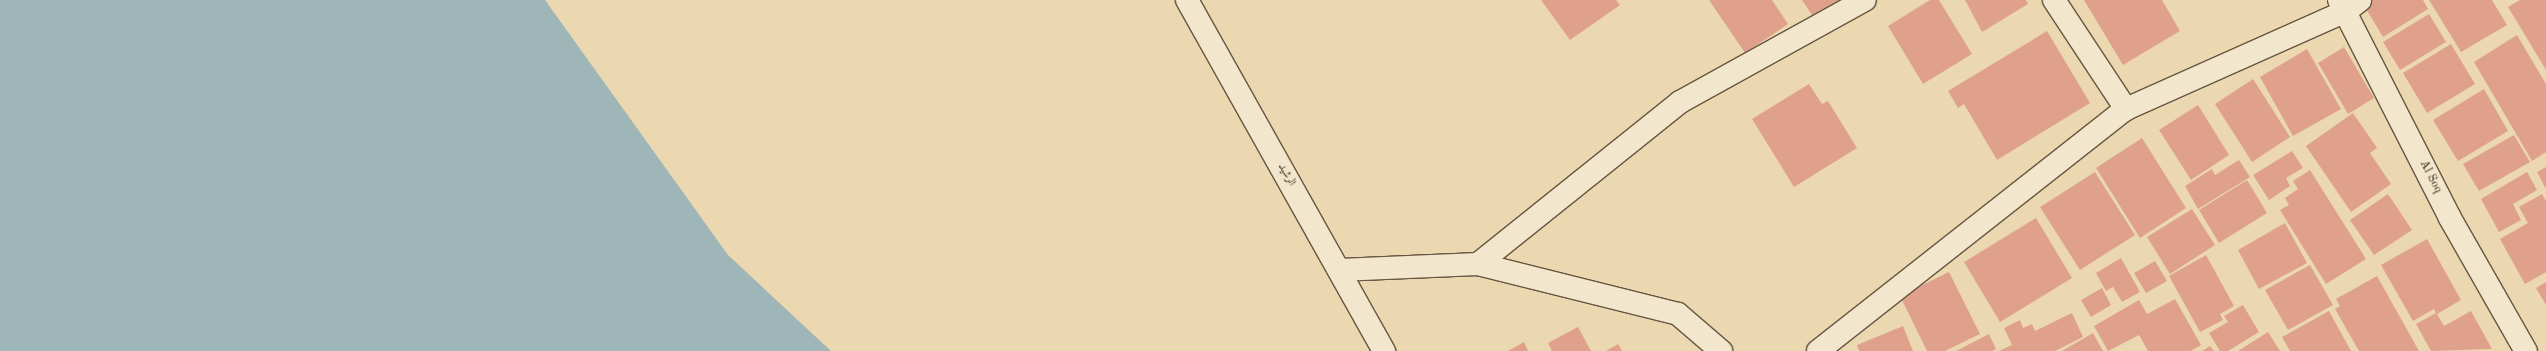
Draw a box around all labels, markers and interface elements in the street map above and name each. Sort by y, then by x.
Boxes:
street label: Al Soq [2416,158,2444,196]
street label: الرشيد [1274,161,1298,189]

